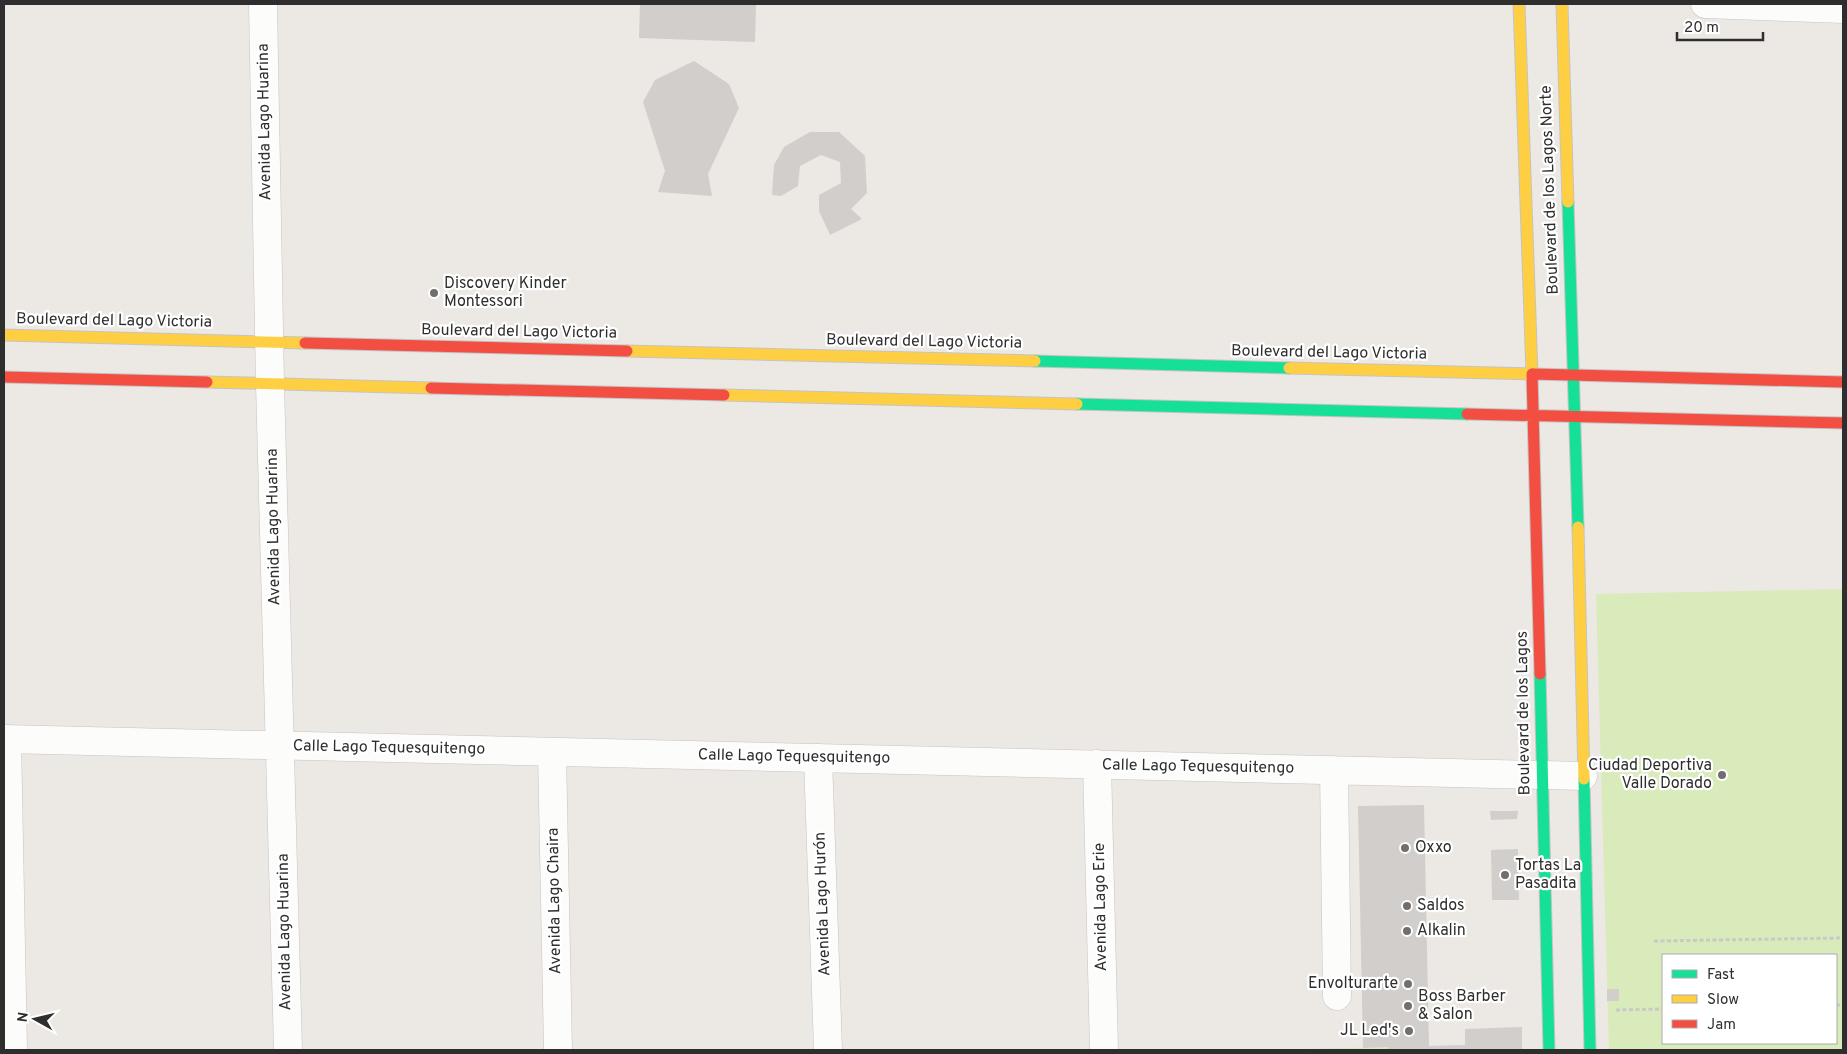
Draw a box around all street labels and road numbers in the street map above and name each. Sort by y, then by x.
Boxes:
street label: Avenida Lago Huarina [254,43,276,201]
street label: Boulevard de los Lagos Norte [1536,85,1564,295]
street label: Boulevard del Lago Victoria [16,309,212,333]
street label: Boulevard del Lago Victoria [421,320,617,344]
street label: Boulevard del Lago Victoria [826,330,1022,354]
street label: Boulevard del Lago Victoria [1231,341,1427,365]
street label: Avenida Lago Huarina [263,448,285,606]
street label: Boulevard de los Lagos [1513,631,1535,795]
street label: Calle Lago Tequesquitengo [293,736,485,760]
street label: Calle Lago Tequesquitengo [698,745,890,769]
street label: Calle Lago Tequesquitengo [1102,755,1294,779]
street label: Avenida Lago Chaira [544,828,566,974]
street label: Avenida Lago Hurón [810,831,836,977]
street label: Avenida Lago Erie [1090,842,1112,972]
street label: Avenida Lago Huarina [274,853,296,1011]

